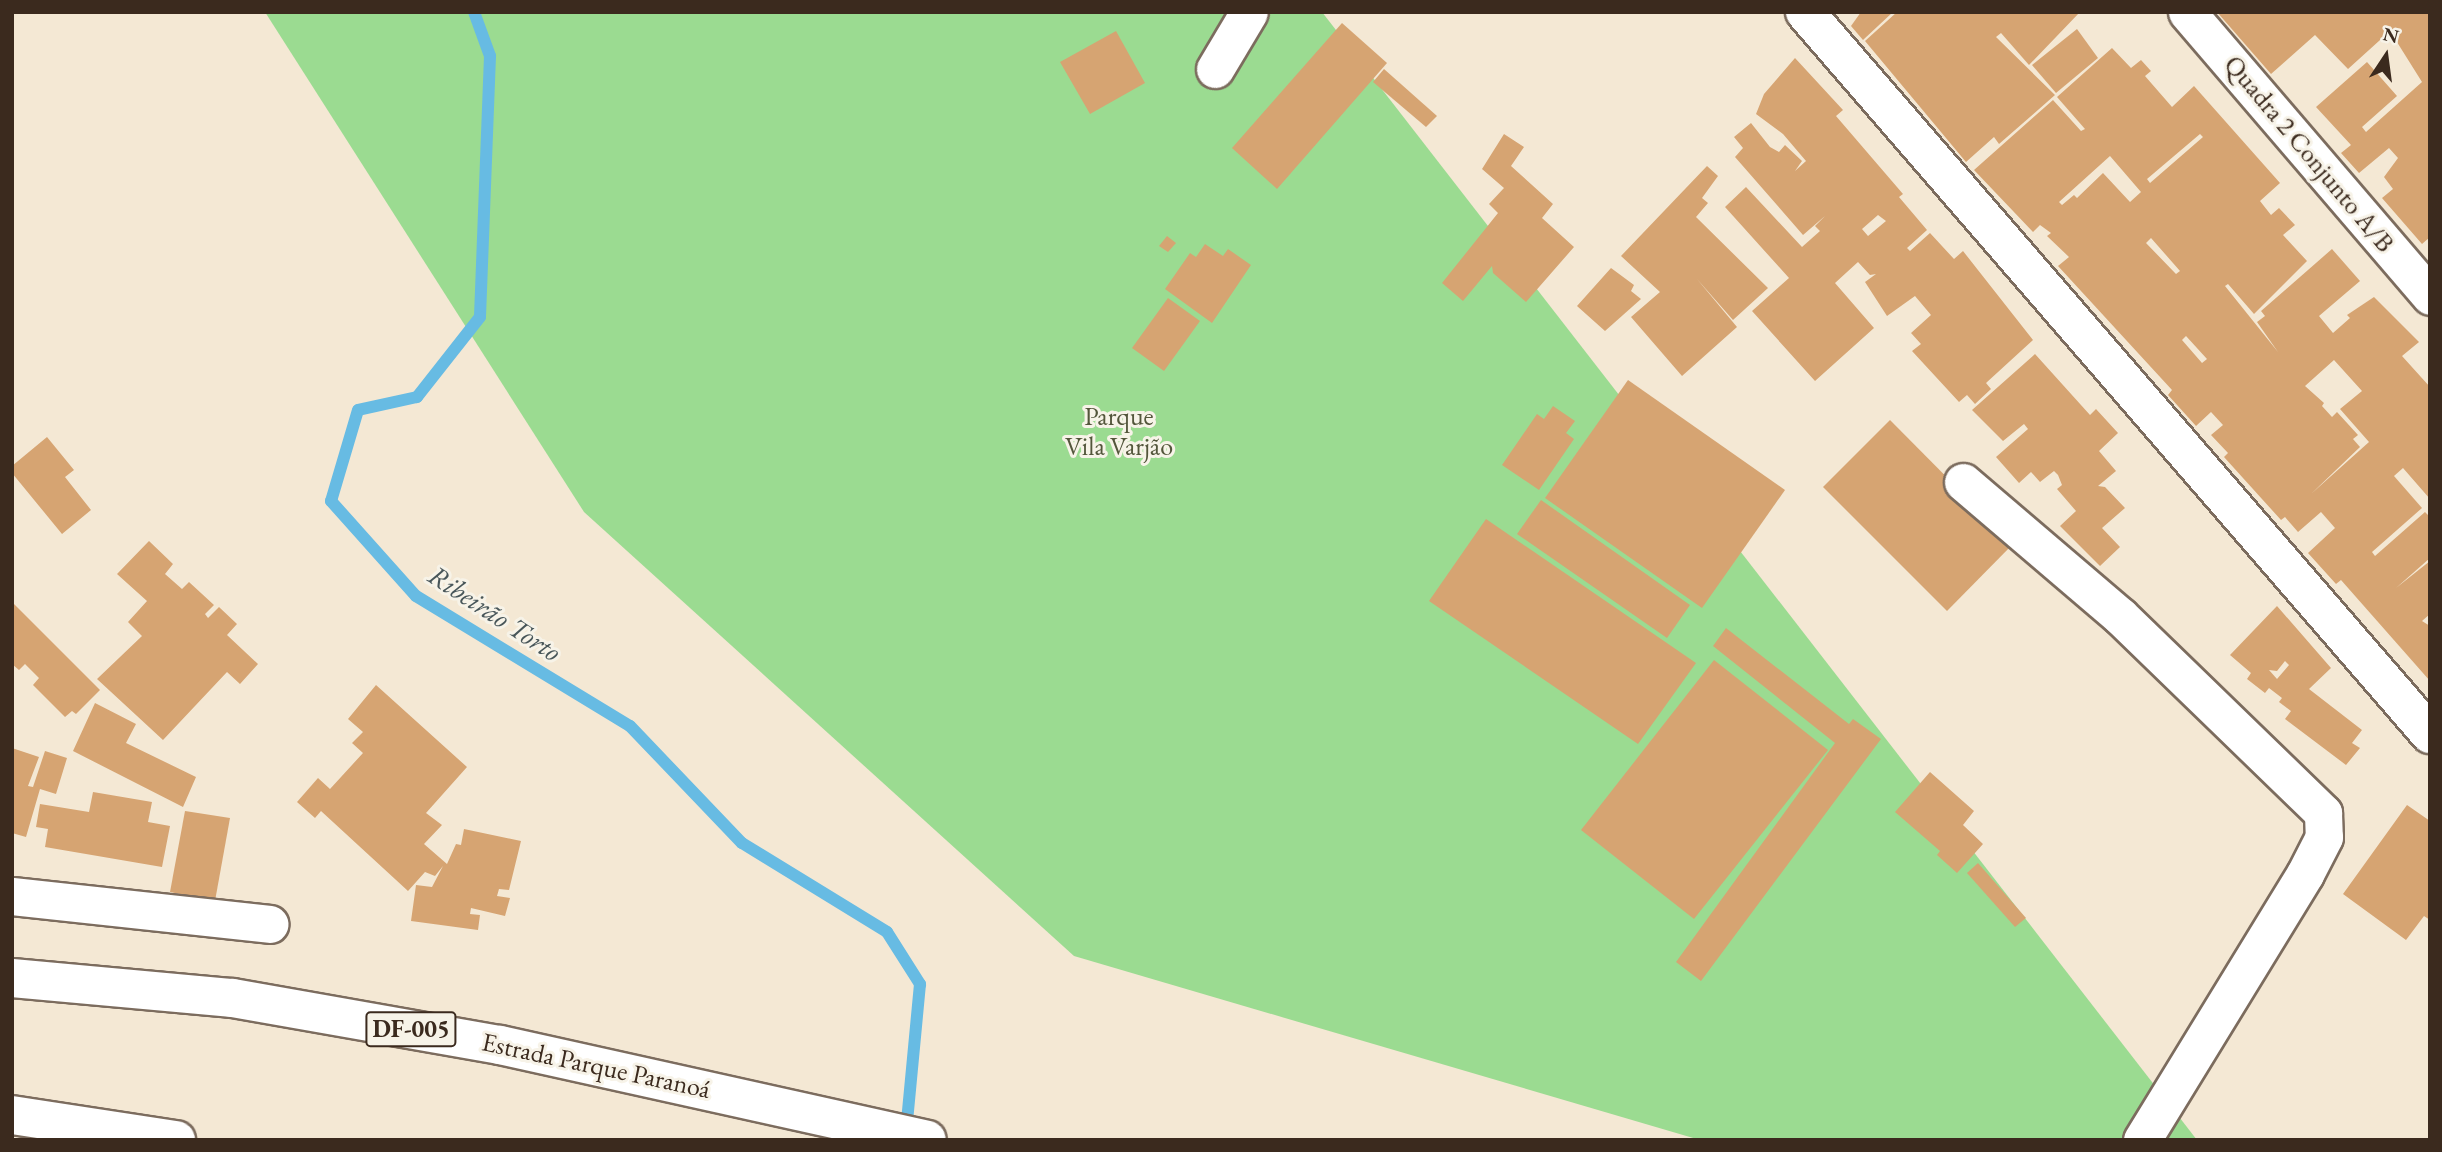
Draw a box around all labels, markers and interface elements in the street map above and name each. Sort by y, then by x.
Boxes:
north arrow [2351,21,2421,91]
text: N [2381,21,2401,49]
street label: Quadra 2 Conjunto A/B [2218,49,2400,259]
park label: Parque Vila Varjão [1065,401,1173,462]
water label: Ribeirão Torto [422,558,568,668]
road number: DF-005 [364,1009,458,1050]
street label: Estrada Parque Paranoá [479,1027,713,1105]

